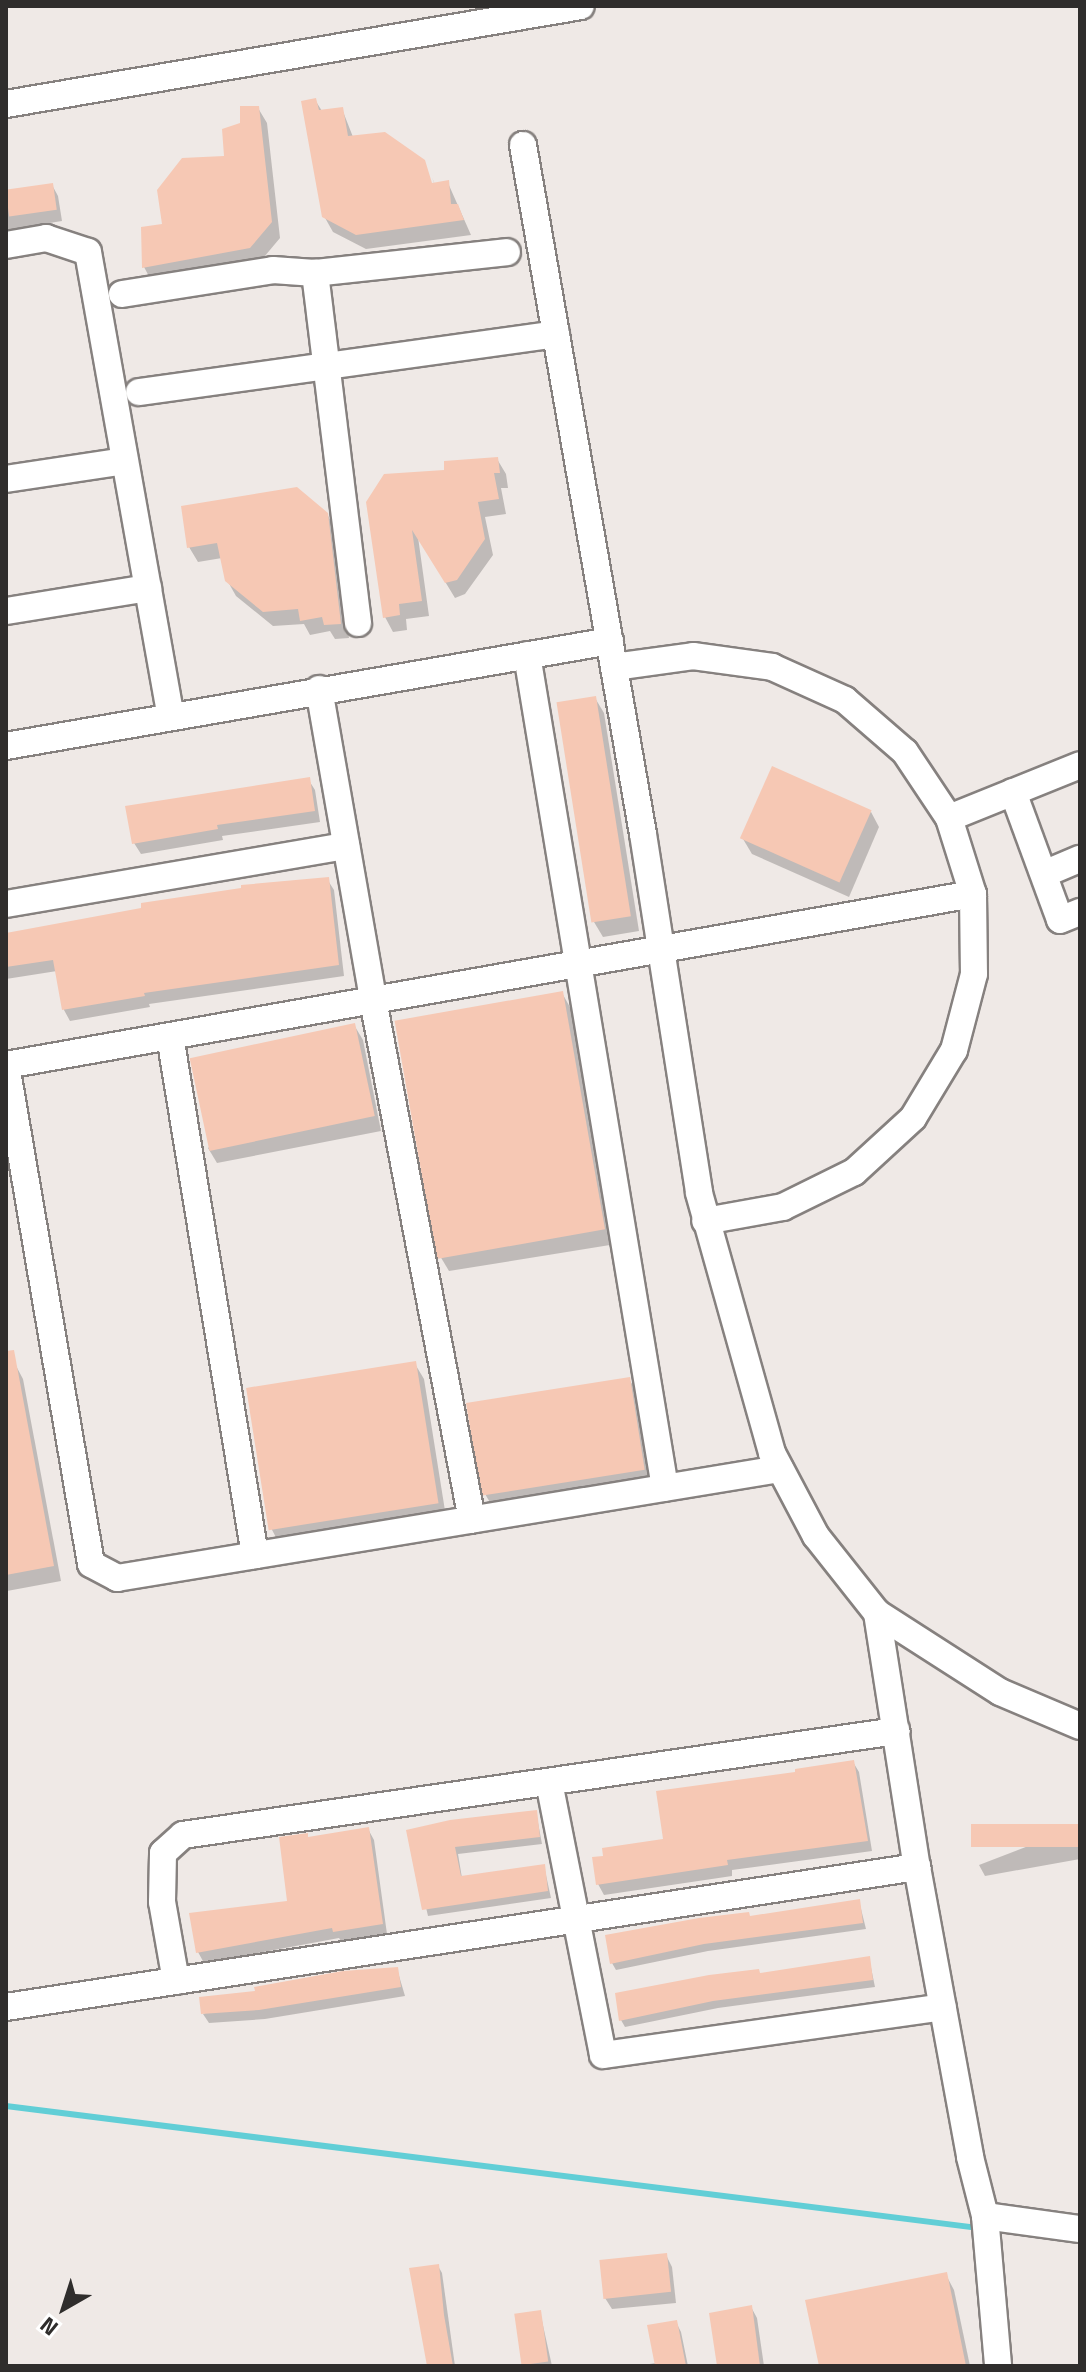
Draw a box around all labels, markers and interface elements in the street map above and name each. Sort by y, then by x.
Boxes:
north arrow [24,2268,104,2348]
text: N [32,2309,66,2345]

